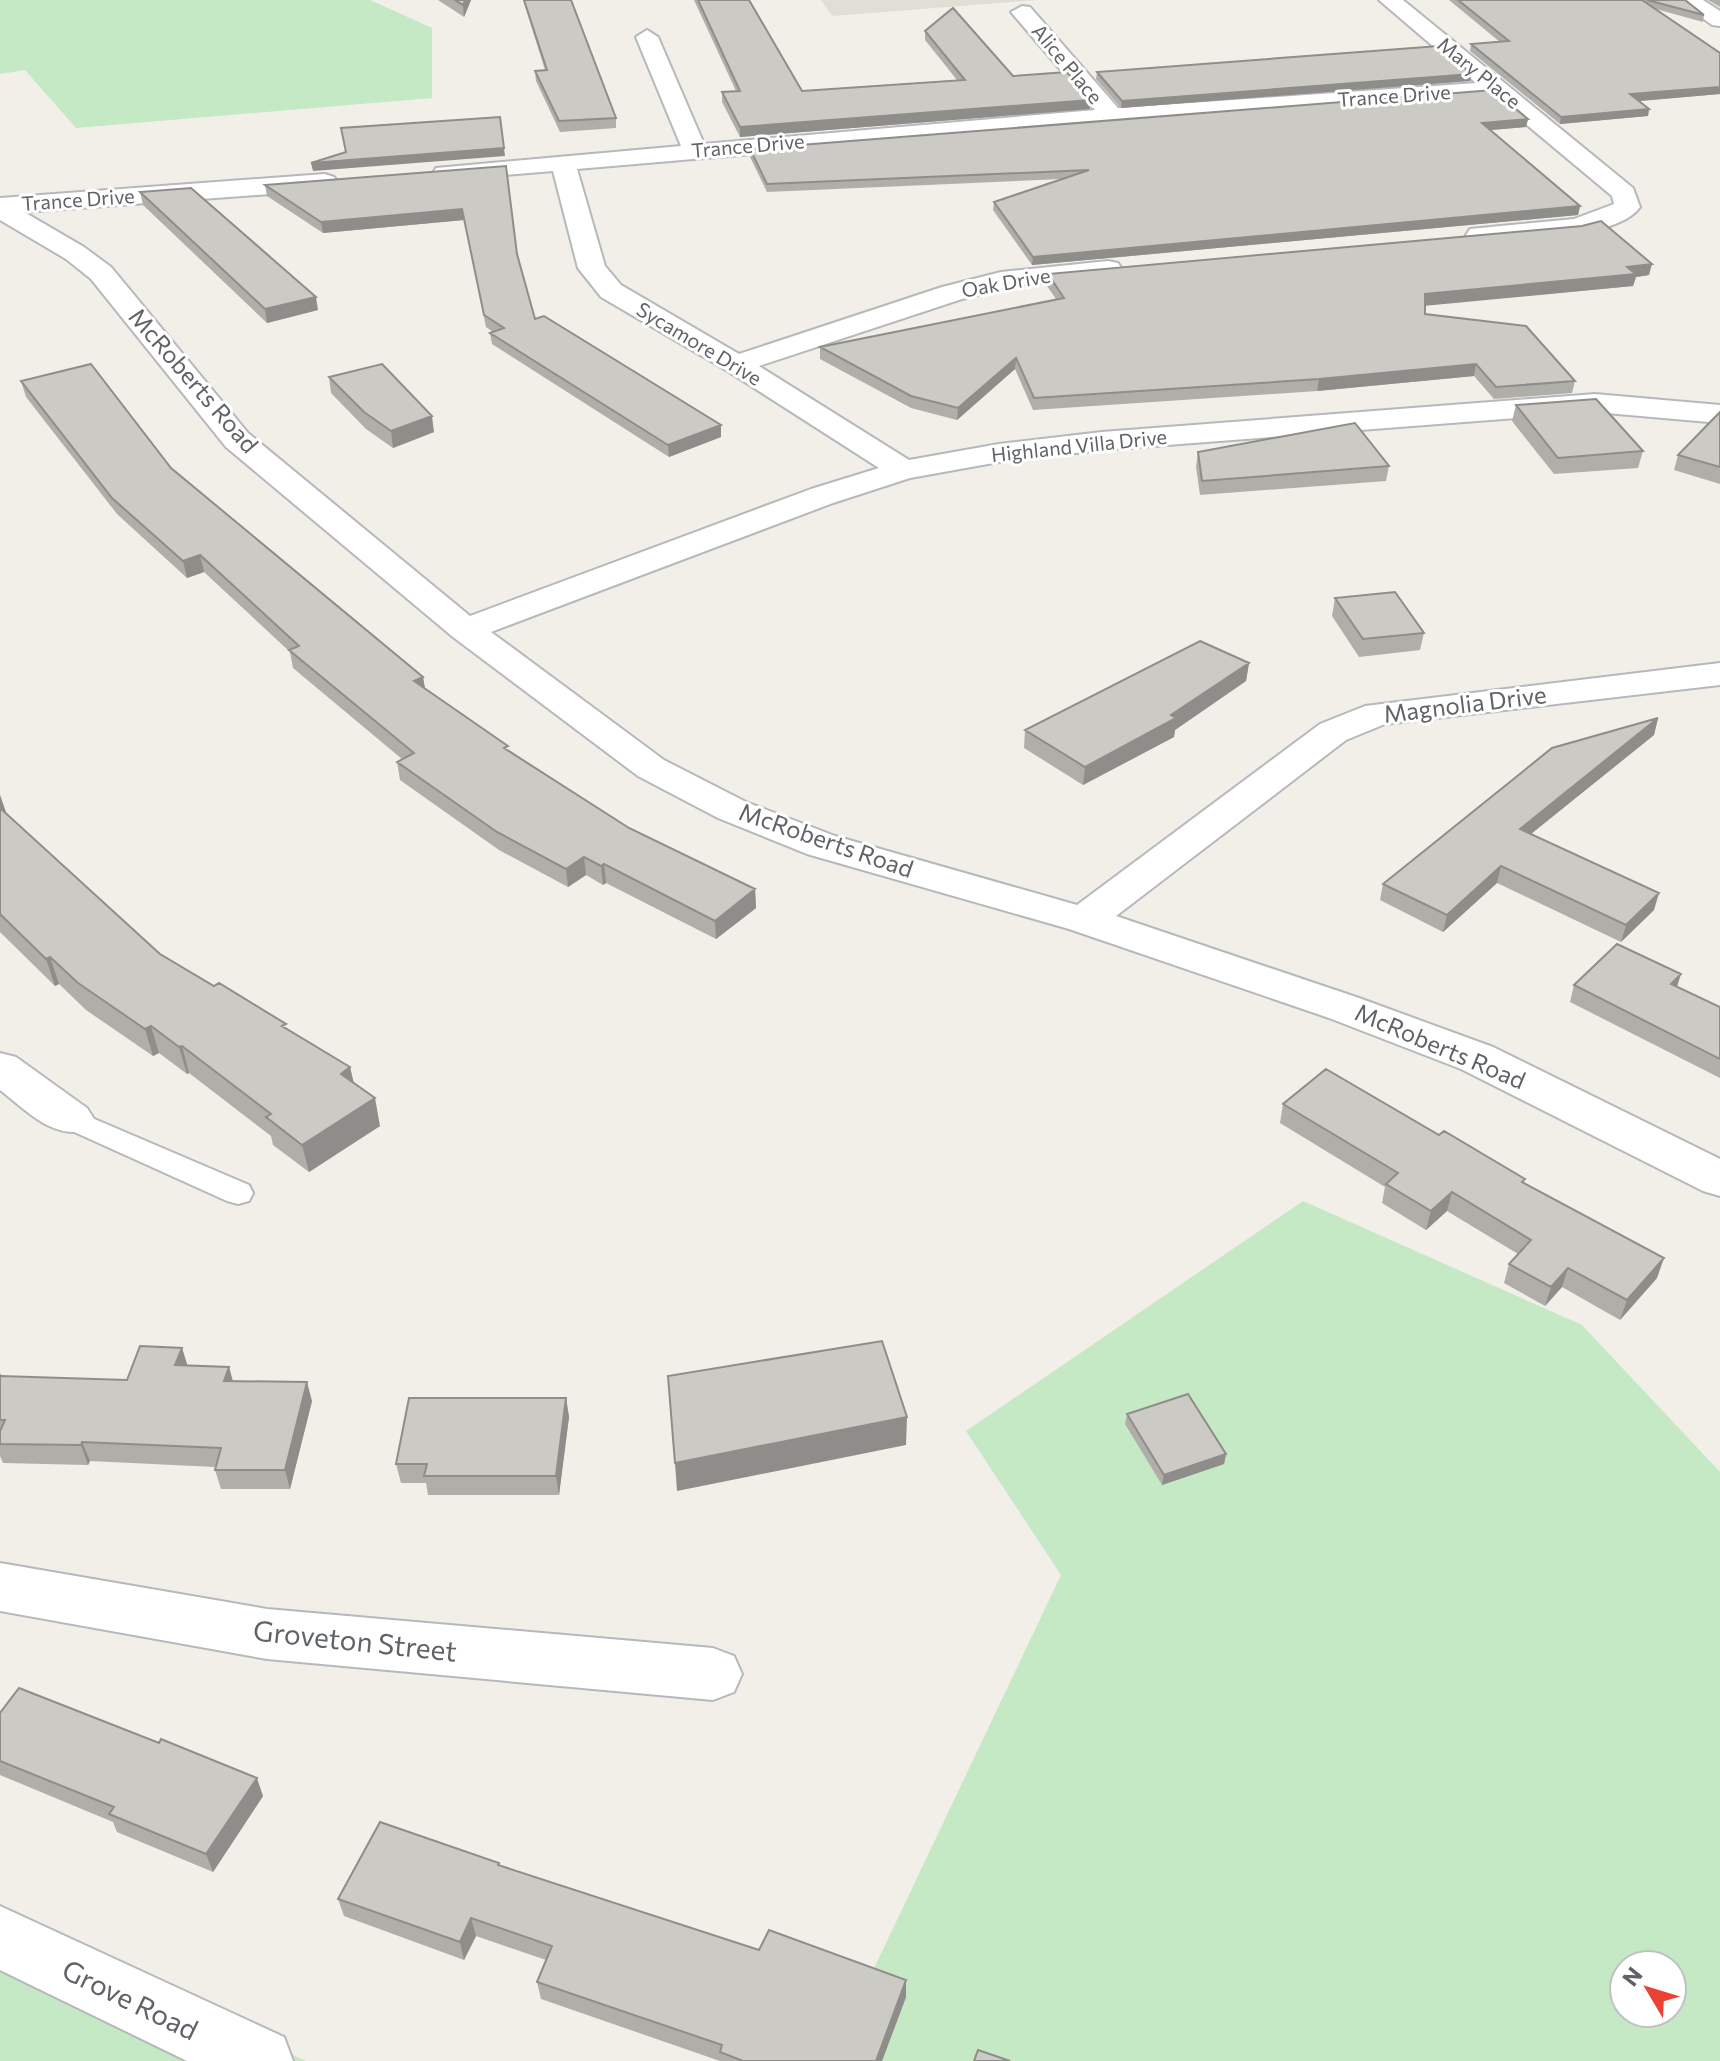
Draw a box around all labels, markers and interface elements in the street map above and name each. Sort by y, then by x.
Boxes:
street label: Alice Place [1027,19,1108,108]
street label: Mary Place [1433,31,1526,113]
street label: Trance Drive [1337,79,1451,111]
street label: Trance Drive [690,128,805,162]
street label: Trance Drive [21,183,135,215]
street label: Oak Drive [960,262,1052,302]
street label: Sycamore Drive [633,296,766,390]
street label: McRoberts Road [123,302,265,458]
street label: Highland Villa Drive [990,424,1168,466]
street label: Magnolia Drive [1382,679,1548,728]
street label: McRoberts Road [736,796,917,883]
street label: McRoberts Road [1351,997,1530,1095]
street label: Groveton Street [252,1612,459,1668]
north arrow [1608,1949,1688,2029]
street label: Grove Road [57,1952,204,2047]
text: N [1616,1962,1648,1991]

